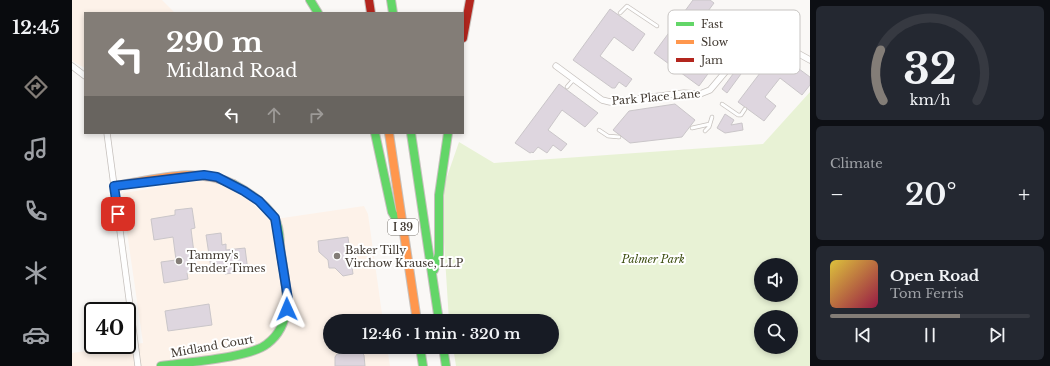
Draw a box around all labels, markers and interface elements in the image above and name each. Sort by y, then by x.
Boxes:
legend [668,10,800,74]
text: 12:45 [12,17,60,39]
text: Fast [701,17,724,31]
text: 290 m [166,25,263,60]
icon: left [100,28,152,80]
text: Slow [701,35,729,49]
text: 32 [903,44,957,95]
text: Jam [699,53,723,67]
text: Midland Road [166,60,297,82]
icon: directions [22,73,50,101]
street label: Park Place Lane [611,86,701,108]
text: km/h [910,91,950,109]
icon: left [221,104,243,126]
icon: ahead [263,104,285,126]
icon: right [305,104,327,126]
icon: music [22,135,50,163]
text: Climate [830,155,883,172]
text: 20° [905,176,957,213]
text: − [830,181,844,208]
text: + [1018,181,1030,208]
icon: phone [22,197,50,225]
pin [101,197,135,231]
icon: arrive [107,203,129,225]
road number: I 39 [388,219,418,235]
place label: Baker Tilly Virchow Krause, LLP [344,243,464,270]
place label: Tammy's Tender Times [187,248,265,275]
marker: Baker Tilly Virchow Krause, LLP [332,251,342,261]
park label: Palmer Park [620,252,685,266]
marker: Tammy's Tender Times [174,256,184,266]
map controls [754,258,798,354]
button: sound [754,258,798,302]
icon: climate [22,259,50,287]
text: Open Road [890,266,979,285]
text: Tom Ferris [890,285,964,302]
position arrow [266,288,308,330]
speed limit sign: 40 [84,302,136,354]
button: search [754,310,798,354]
icon: car [22,321,50,349]
text: 12:46 · 1 min · 320 m [362,324,520,343]
icon: previous [852,324,874,346]
icon: pause [919,324,941,346]
icon: next [986,324,1008,346]
street label: Midland Court [170,332,255,360]

